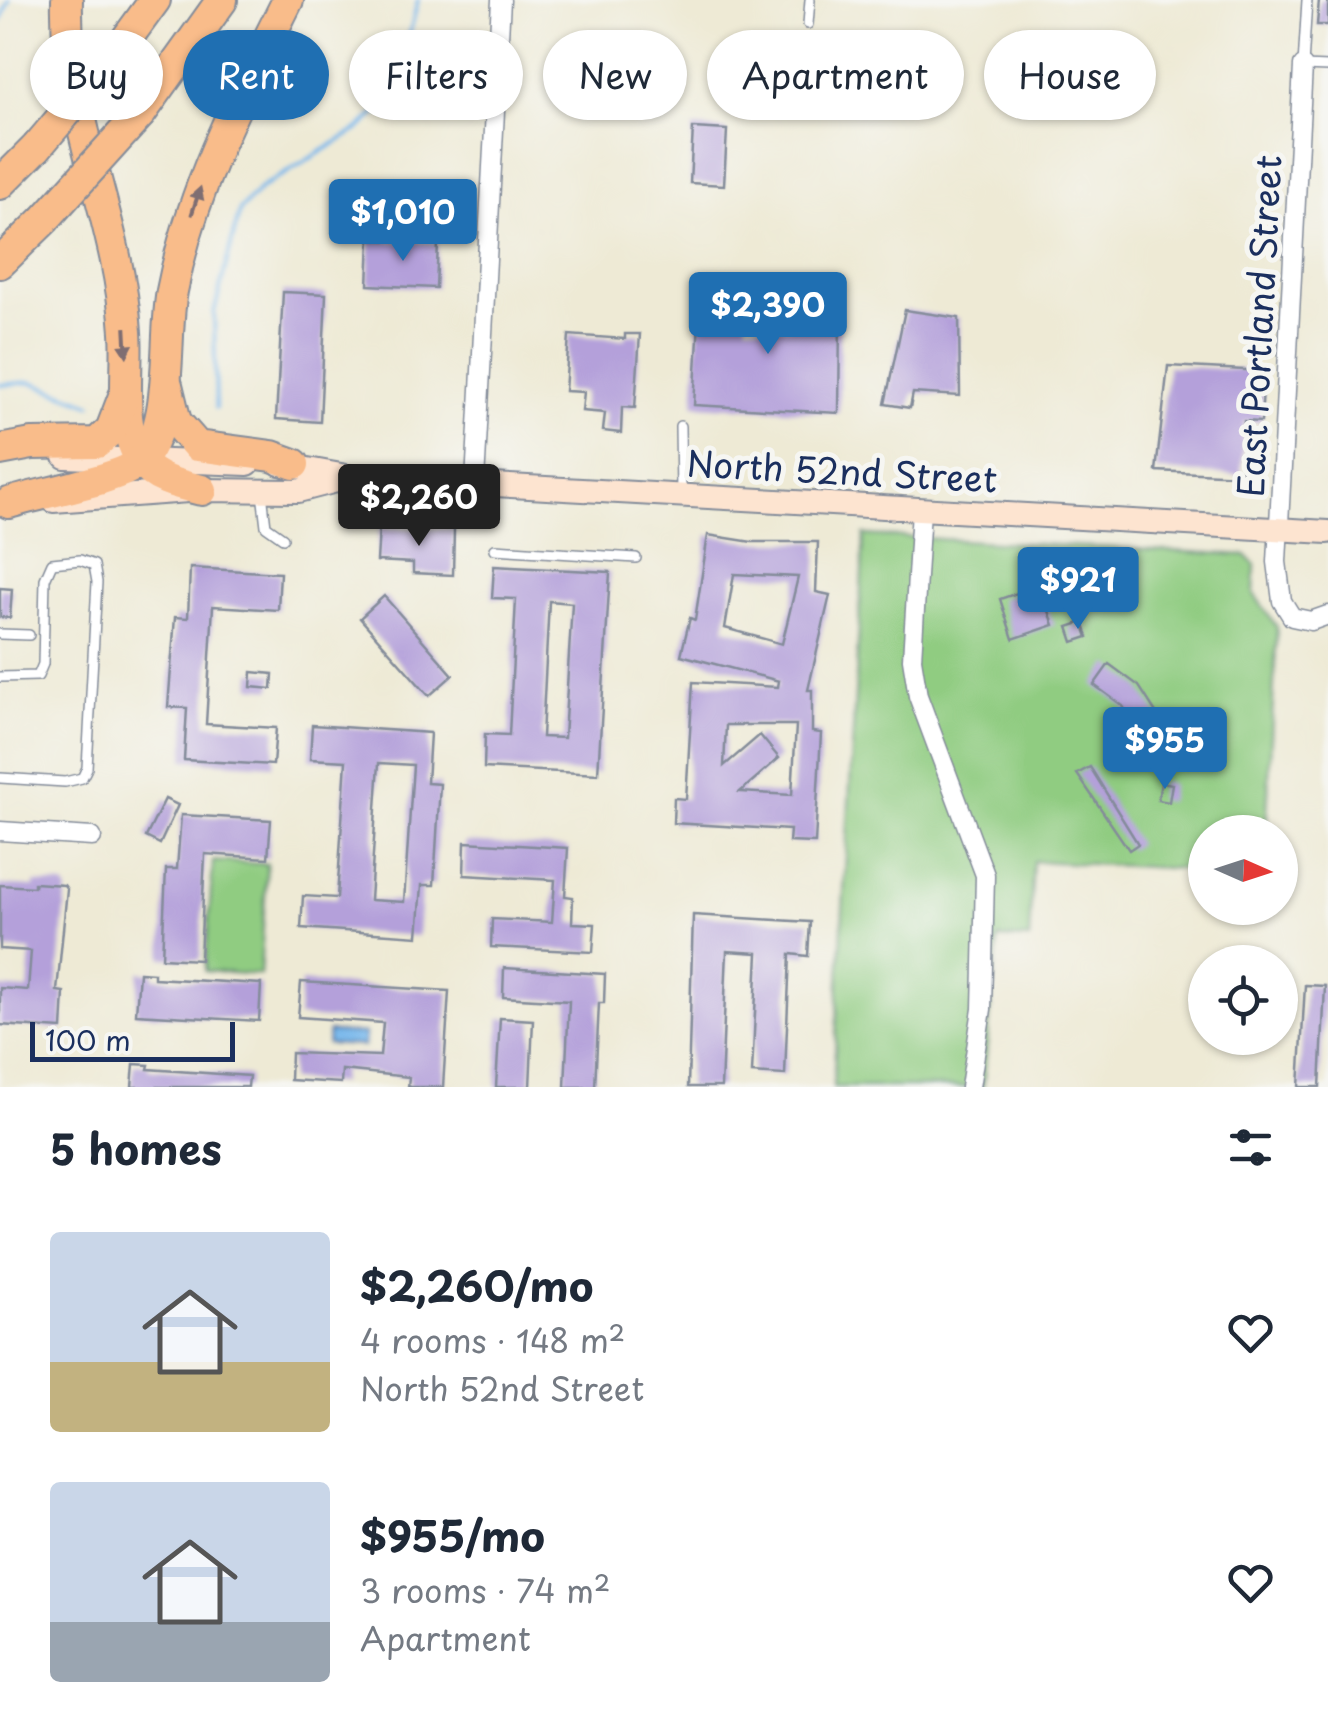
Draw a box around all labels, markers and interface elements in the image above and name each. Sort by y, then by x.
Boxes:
chip: Buy [30,30,163,120]
chip: Rent [183,30,329,120]
chip: Filters [349,30,523,120]
chip: New [543,30,687,120]
chip: Apartment [707,30,964,120]
chip: House [984,30,1156,120]
street label: East Portland Street [1223,154,1293,498]
pin: $1,010 [322,179,484,264]
one-way arrow [190,186,205,216]
text: $1,010 [351,187,455,235]
pin: $2,390 [687,272,849,357]
text: $2,390 [711,280,825,328]
one-way arrow [118,327,134,359]
street label: North 52nd Street [685,435,999,505]
pin: $2,260 [338,464,500,549]
text: $2,260 [360,472,478,520]
pin: $921 [1019,547,1137,632]
text: $921 [1040,555,1116,603]
pin: $955 [1106,707,1224,792]
text: $955 [1125,715,1205,763]
north arrow [1188,815,1298,925]
map controls [1188,815,1298,1055]
button: locate [1188,945,1298,1055]
scale bar [30,1017,235,1062]
text: 100 m [45,1018,131,1061]
text: 5 homes [50,1116,222,1179]
icon: filters [1223,1120,1278,1175]
text: $2,260/mo [360,1253,593,1316]
icon: home [130,1272,250,1392]
icon: heart [1223,1305,1278,1360]
text: 4 rooms · 148 m² [360,1316,625,1364]
text: North 52nd Street [360,1364,644,1412]
text: $955/mo [360,1503,545,1566]
icon: home [130,1522,250,1642]
icon: heart [1223,1555,1278,1610]
text: 3 rooms · 74 m² [360,1566,610,1614]
text: Apartment [360,1614,531,1662]

